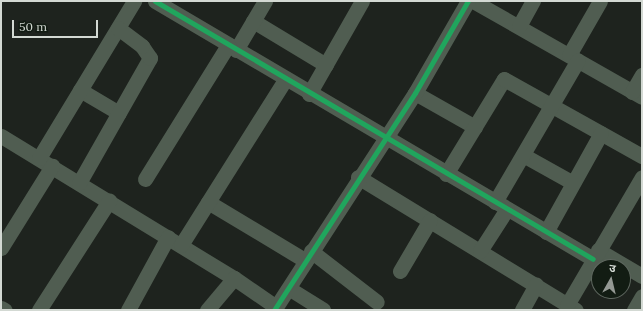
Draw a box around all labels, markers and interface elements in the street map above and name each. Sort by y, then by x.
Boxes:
scale bar [14,12,100,38]
text: 50 m [19,19,47,34]
north arrow [591,259,631,299]
text: उ [608,261,617,275]

